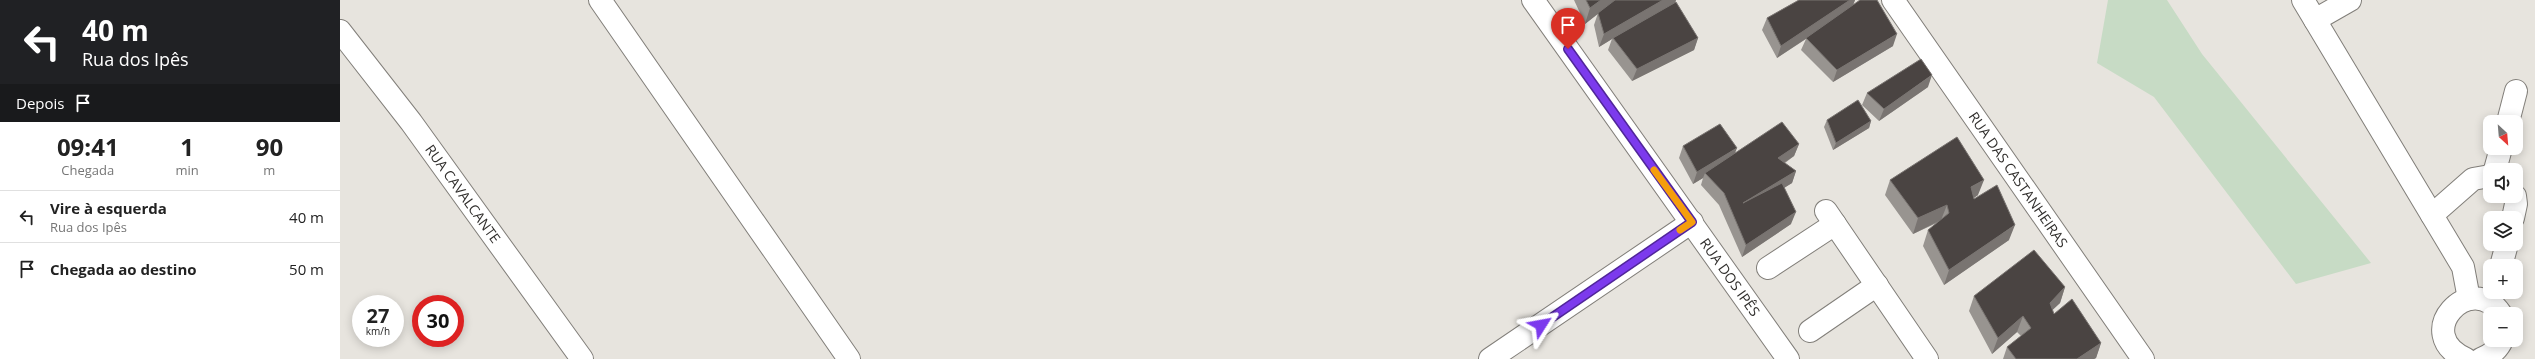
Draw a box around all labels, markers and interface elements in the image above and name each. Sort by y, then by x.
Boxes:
pin [1551,8,1585,49]
text: 40 m [82,11,149,49]
icon: arrive [1557,14,1579,36]
icon: left [16,16,68,68]
text: Rua dos Ipês [82,47,189,71]
icon: arrive [72,92,94,114]
text: Depois [16,93,64,113]
street label: RUA DAS CASTANHEIRAS [1965,108,2072,251]
north arrow [2483,115,2523,155]
map controls [2483,115,2523,347]
text: 09:41 [57,130,119,163]
text: 1 [180,130,194,163]
text: 90 [256,130,283,163]
street label: RUA CAVALCANTE [421,140,505,247]
text: Chegada [61,161,114,179]
text: min [175,161,199,179]
text: m [263,161,275,179]
button: sound [2483,163,2523,203]
text: Vire à esquerda [50,198,167,218]
icon: left [16,206,38,228]
text: 40 m [289,207,324,227]
button: layers [2483,211,2523,251]
text: Rua dos Ipês [50,218,127,236]
street label: RUA DOS IPÊS [1696,234,1765,320]
icon: arrive [16,258,38,280]
text: Chegada ao destino [50,259,197,279]
text: 50 m [289,259,324,279]
button: + [2483,259,2523,299]
speed limit sign: 30 [412,295,464,347]
text: 27 [367,302,389,329]
position arrow [1520,304,1562,346]
button: − [2483,307,2523,347]
text: km/h [366,324,390,338]

